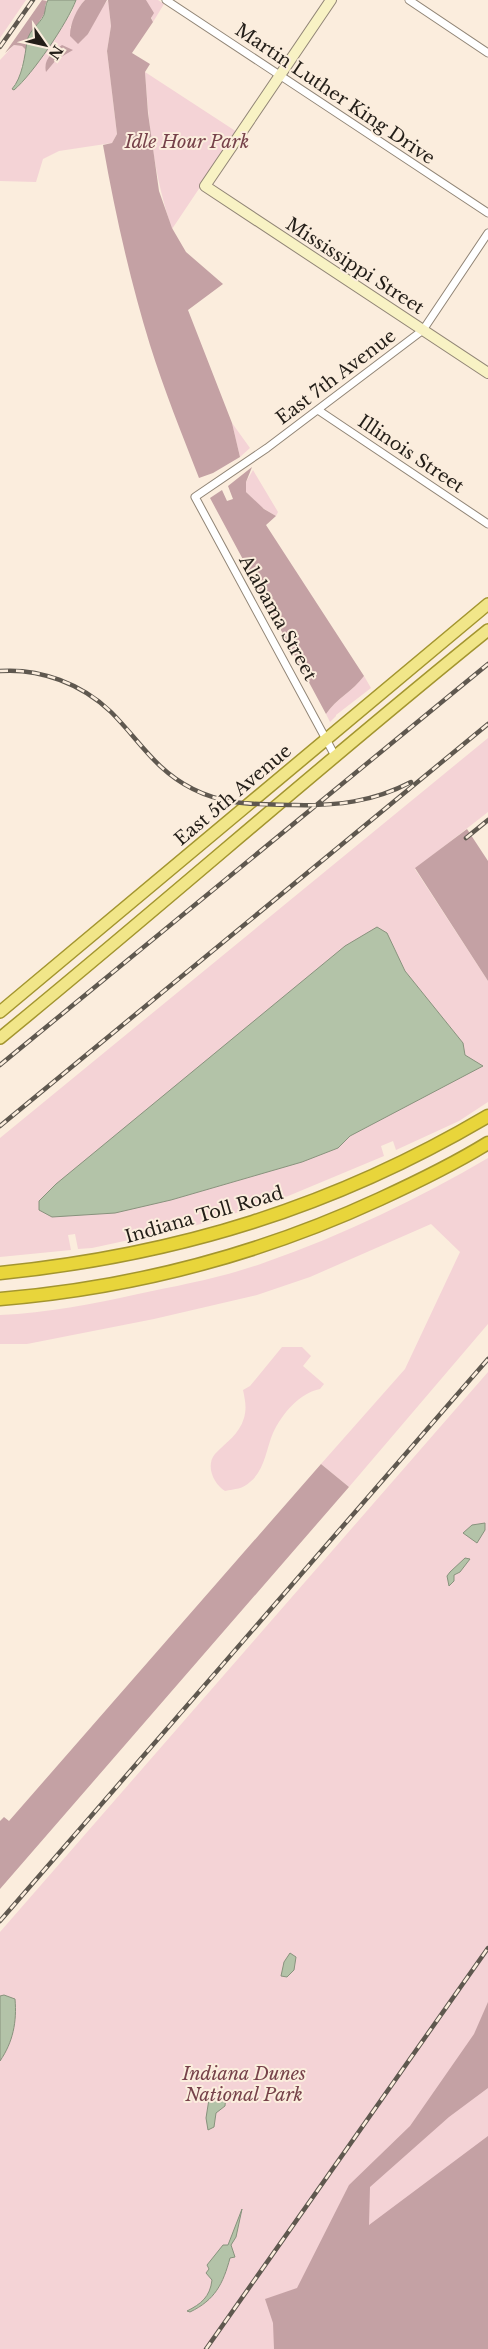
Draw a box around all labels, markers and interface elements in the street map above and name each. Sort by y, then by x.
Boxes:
street label: Martin Luther King Drive [231,19,439,169]
north arrow [20,20,70,70]
text: N [45,42,67,63]
park label: Idle Hour Park [124,131,249,153]
street label: Mississippi Street [282,213,429,319]
street label: East 7th Avenue [272,325,400,429]
street label: Illinois Street [354,410,468,498]
street label: Alabama Street [234,551,322,685]
street label: East 5th Avenue [170,740,296,850]
street label: Indiana Toll Road [122,1182,286,1248]
park label: Indiana Dunes National Park [181,2063,306,2106]

